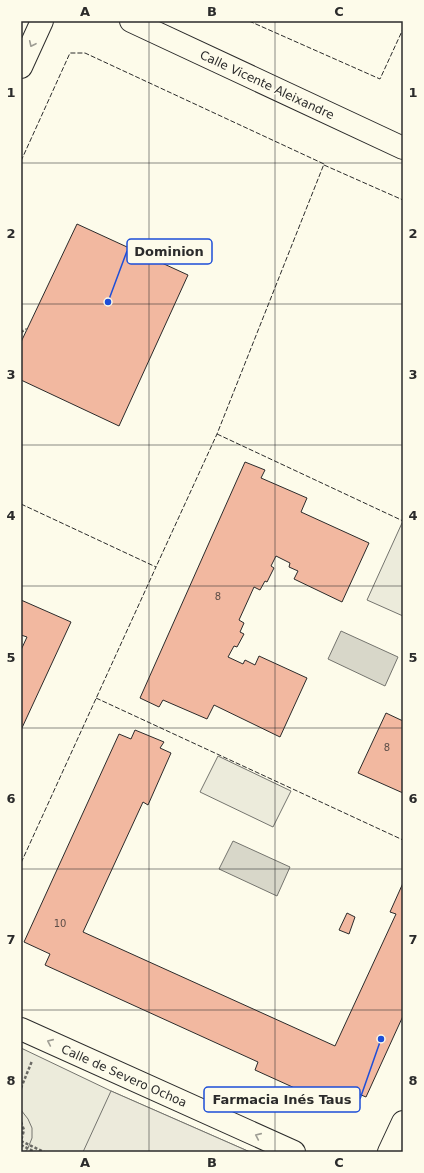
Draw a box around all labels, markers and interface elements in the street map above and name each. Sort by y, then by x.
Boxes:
text: A [80,4,90,19]
text: B [207,4,217,19]
text: C [334,4,344,19]
one-way arrow [29,40,37,48]
street label: Calle Vicente Aleixandre [198,48,336,122]
text: 1 [6,85,16,100]
text: 1 [408,85,418,100]
text: 2 [6,226,16,241]
text: 2 [408,226,418,241]
callout: Dominion [127,239,212,264]
text: Dominion [134,244,204,259]
text: 3 [6,367,16,382]
text: 3 [408,367,418,382]
text: 4 [6,508,16,523]
text: 4 [408,508,418,523]
house number: 8 [215,591,221,602]
text: 5 [6,650,16,665]
text: 5 [408,650,418,665]
house number: 8 [384,742,390,753]
text: 6 [6,791,16,806]
text: 6 [408,791,418,806]
house number: 10 [54,918,66,929]
text: 7 [6,932,16,947]
text: 7 [408,932,418,947]
one-way arrow [47,1039,55,1047]
street label: Calle de Severo Ochoa [59,1042,189,1110]
text: 8 [6,1073,16,1088]
text: 8 [408,1073,418,1088]
callout: Farmacia Inés Taus [204,1087,360,1112]
text: Farmacia Inés Taus [212,1092,352,1107]
one-way arrow [255,1133,262,1141]
text: A [80,1155,90,1170]
text: B [207,1155,217,1170]
text: C [334,1155,344,1170]

